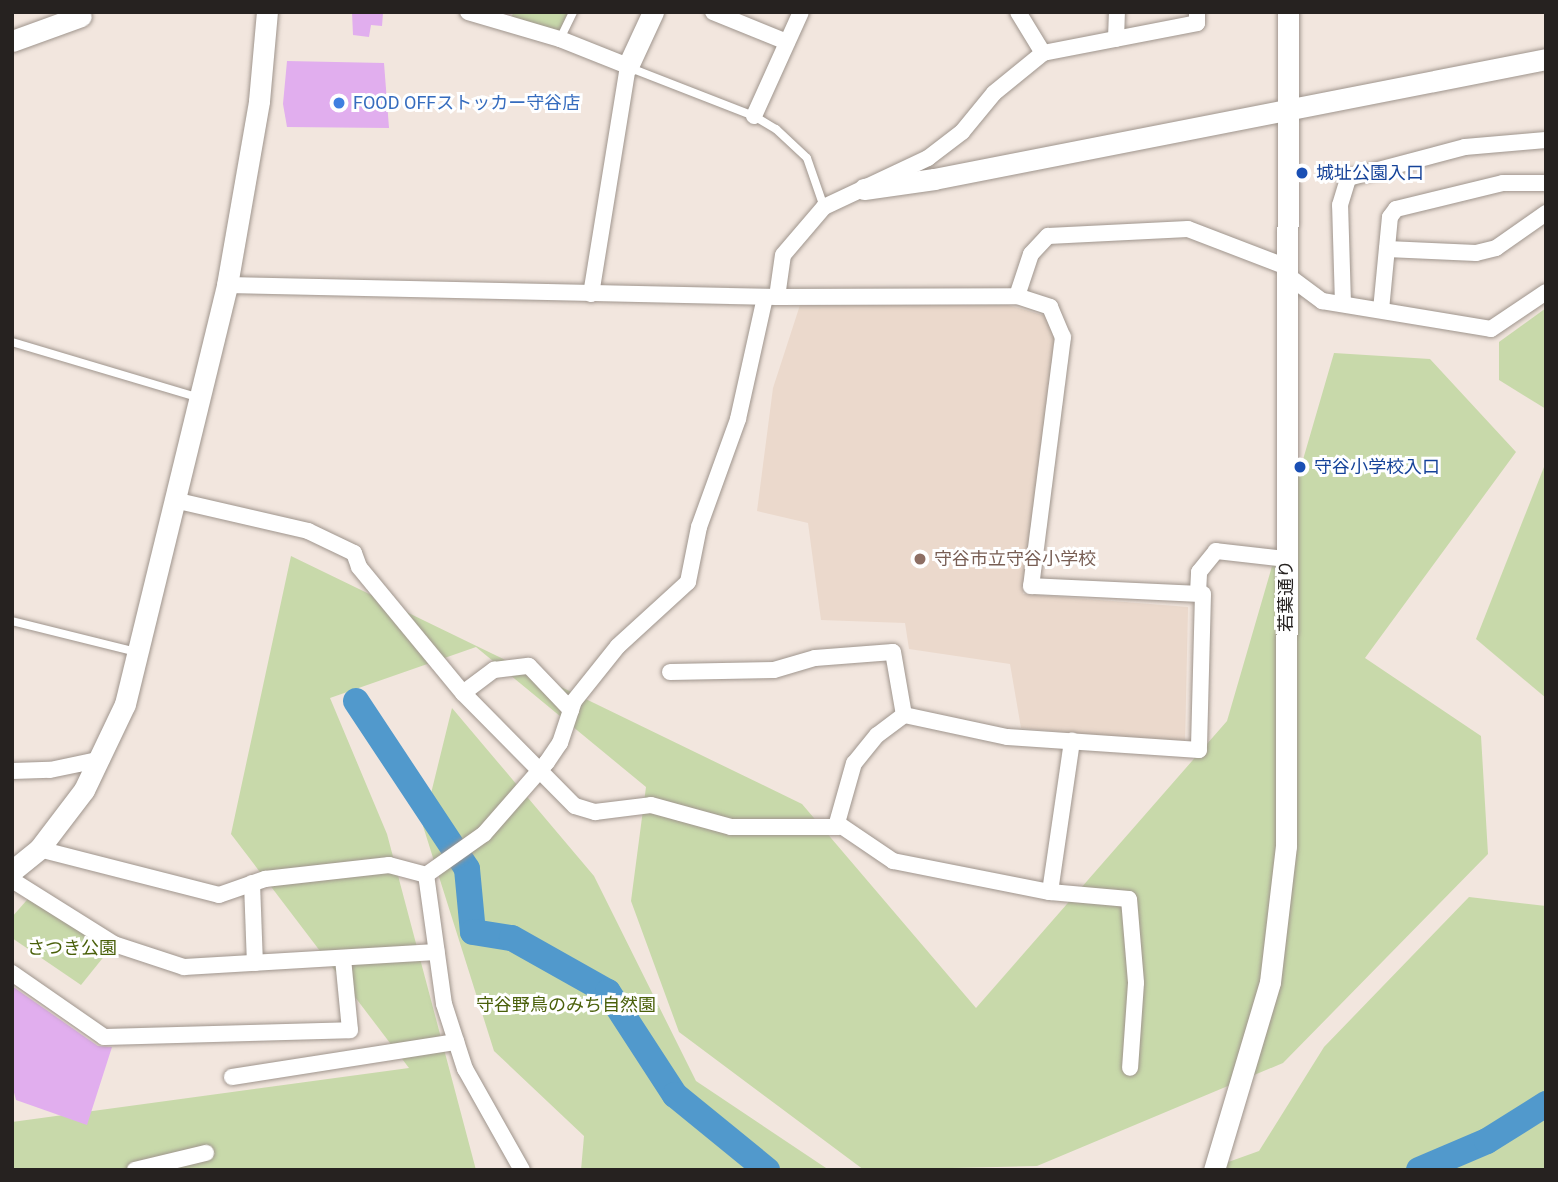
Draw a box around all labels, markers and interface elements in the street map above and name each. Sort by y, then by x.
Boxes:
place label: FOOD OFFストッカー守谷店 [353,92,580,114]
marker: FOOD OFFストッカー守谷店 [331,95,347,111]
place label: 城址公園入口 [1316,162,1424,184]
marker: 城址公園入口 [1294,165,1310,181]
place label: 守谷小学校入口 [1314,456,1440,478]
marker: 守谷小学校入口 [1292,459,1308,475]
place label: 守谷市立守谷小学校 [934,548,1096,570]
marker: 守谷市立守谷小学校 [912,551,928,567]
street label: 若葉通り [1275,560,1297,632]
park label: さつき公園 [27,937,117,959]
park label: 守谷野鳥のみち自然園 [476,994,656,1016]

